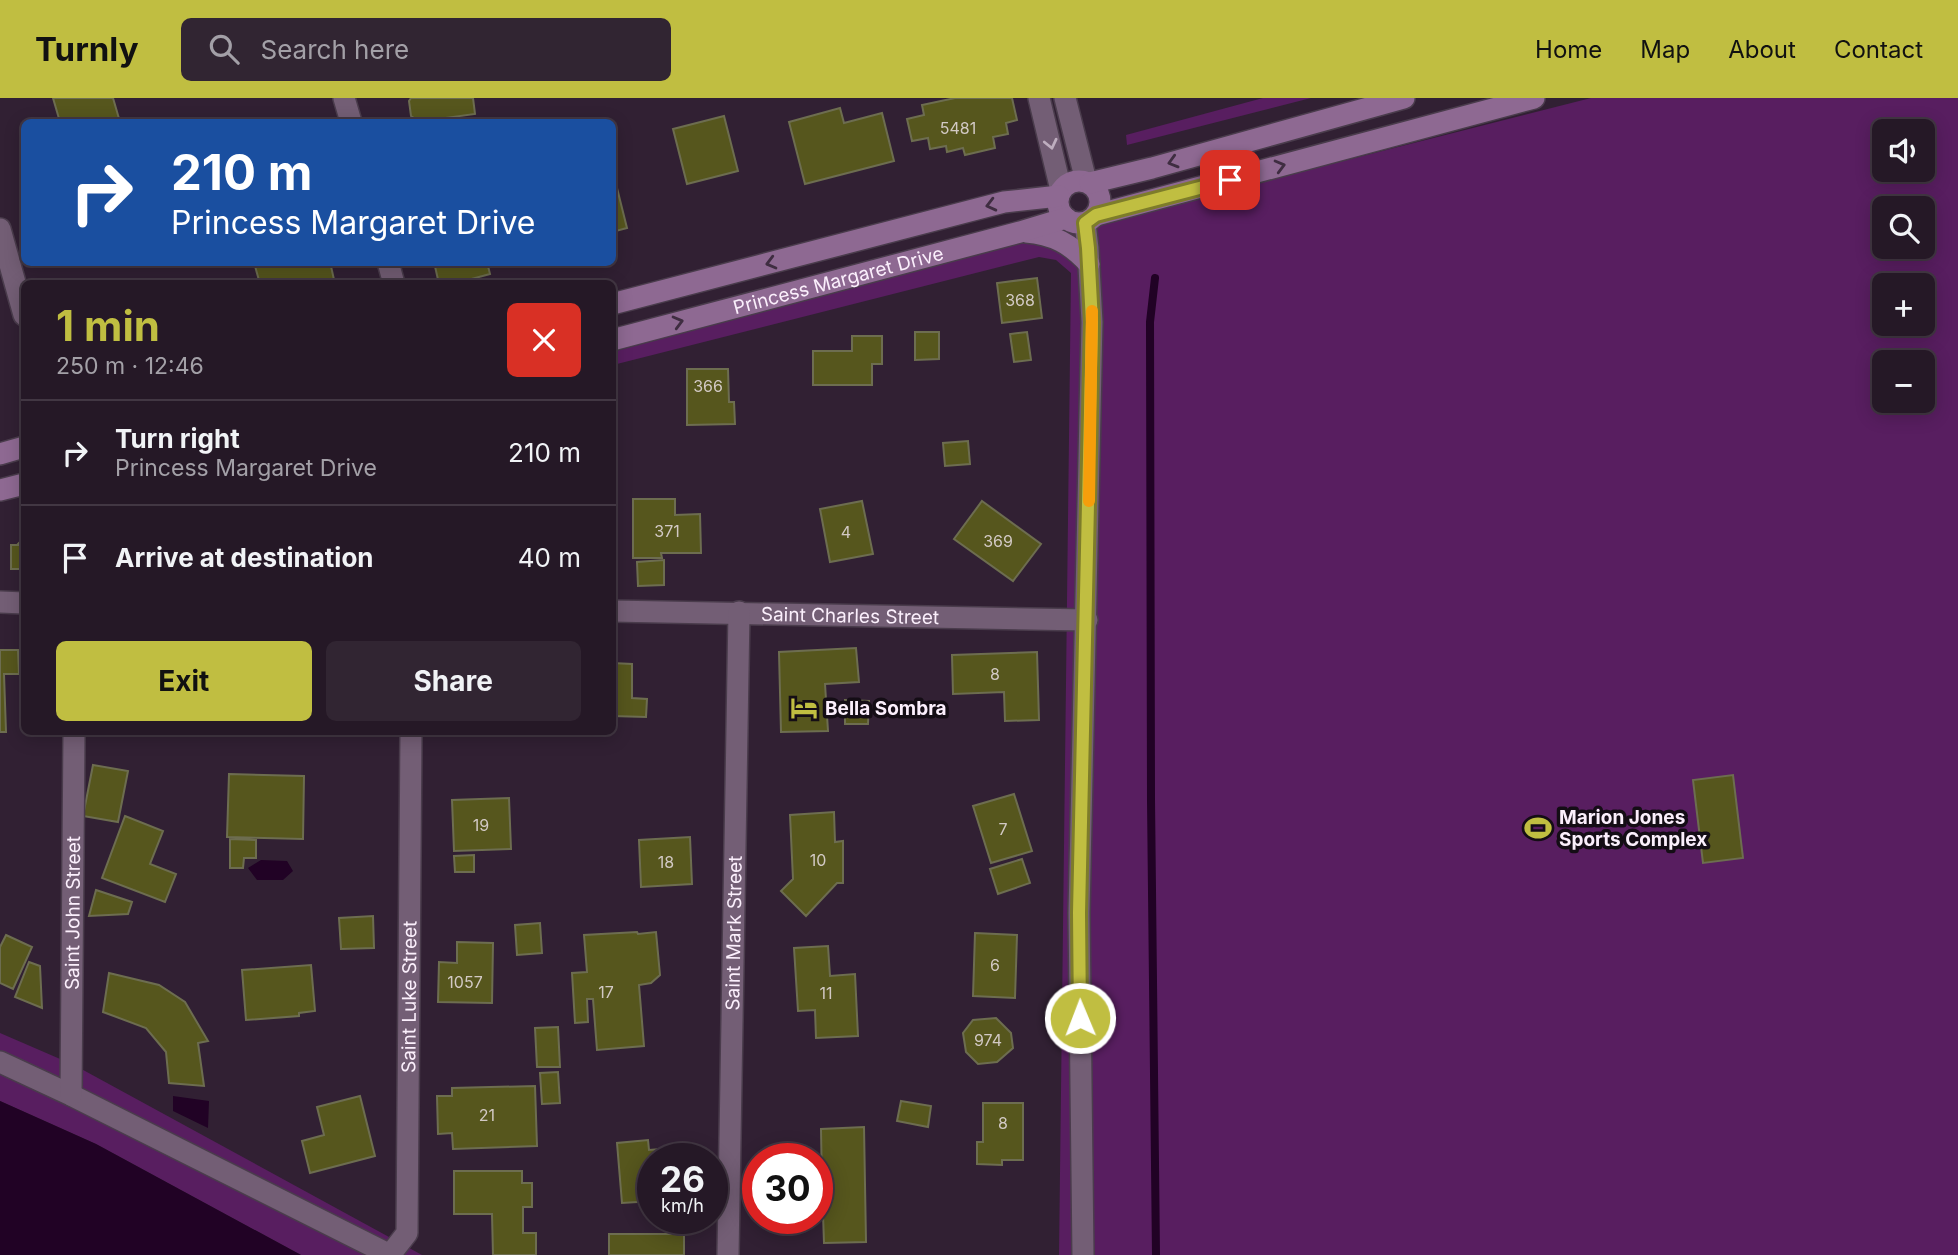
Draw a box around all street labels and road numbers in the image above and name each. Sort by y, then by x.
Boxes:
street label: Princess Margaret Drive [731,241,946,319]
street label: Saint Charles Street [761,602,939,629]
street label: Saint John Street [60,836,85,990]
street label: Saint Mark Street [721,855,746,1011]
street label: Saint Luke Street [397,921,421,1073]

